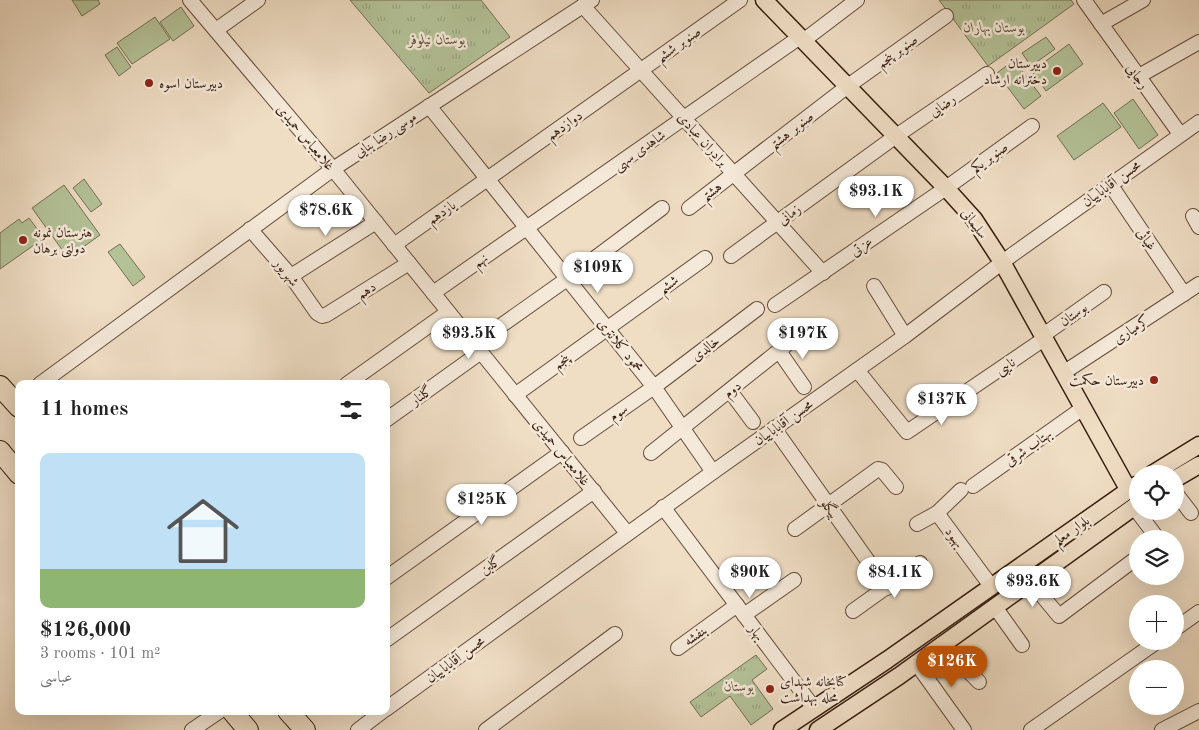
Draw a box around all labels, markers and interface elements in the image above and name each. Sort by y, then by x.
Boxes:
park label: بوستان بهاران [963,21,1025,37]
street label: صنوبر ششم [654,24,707,70]
street label: صنوبر پنجم [875,32,924,76]
park label: بوستان نیلوفر [407,33,466,48]
place label: دبیرستان دخترانه ارشاد [984,57,1047,88]
street label: رجایی [1122,61,1151,93]
marker: دبیرستان دخترانه ارشاد [1051,65,1063,77]
marker: دبیرستان اسوه [143,77,155,89]
place label: دبیرستان اسوه [159,77,223,92]
street label: رضایی [927,92,960,121]
street label: غلامعباس حمیدی [273,102,337,174]
street label: دوازدهم [544,108,589,148]
street label: صنوبر هشتم [767,109,820,157]
street label: موسی رضا بنایی [352,110,420,162]
street label: برادران عبادی [674,110,730,170]
street label: شاهدی سهی [611,128,669,175]
street label: صنوبر یکم [968,139,1014,181]
street label: محسن آقاباباییان [1078,156,1145,211]
pin: $93.1K [835,176,917,218]
street label: هشتم [699,180,728,209]
text: $93.1K [849,184,903,200]
pin: $78.6K [285,194,367,237]
street label: یازدهم [425,197,463,232]
street label: زمانی [776,202,804,228]
text: $78.6K [299,203,353,219]
street label: سلیمانی [958,206,990,242]
street label: غیاثی [1133,225,1159,254]
place label: هنرستان نمونه دولتی برهان [33,226,92,258]
marker: هنرستان نمونه دولتی برهان [17,234,29,246]
street label: عزتی [848,234,876,261]
street label: نهم [471,251,494,276]
pin: $109K [563,252,633,294]
street label: شهریور [268,255,301,290]
text: $109K [573,260,623,276]
street label: ششم [656,273,685,302]
street label: دهم [354,280,382,307]
street label: بوستان [1057,300,1091,330]
street label: کرمیاری [1110,312,1153,347]
street label: محمود کلانتری [594,316,647,375]
pin: $93.5K [428,318,510,360]
pin: $197K [768,318,838,360]
text: $93.5K [442,326,496,342]
text: $197K [778,326,828,342]
street label: خالدی [689,334,723,365]
street label: پنجم [551,350,577,377]
street label: نایبی [993,355,1020,381]
place label: دبیرستان حکمت [1069,373,1144,389]
marker: دبیرستان حکمت [1148,374,1160,386]
street label: دوم [721,379,747,405]
street label: گلنار [405,382,436,410]
pin: $137K [907,384,977,426]
text: $137K [917,392,967,408]
street label: محسن آقاباباییان [750,395,817,450]
icon: filters [337,396,365,424]
text: 11 homes [40,399,128,420]
street label: سوم [607,402,633,428]
street label: غلامعباس حمیدی [529,417,592,489]
street label: بهتاب شرقی [1003,427,1056,471]
map controls [1129,465,1184,715]
button: locate [1129,465,1184,520]
pin: $125K [447,484,517,526]
icon: home [158,486,248,576]
text: $125K [457,492,507,508]
street label: بیگلو [816,493,843,522]
street label: بلوار معلم [1051,513,1096,554]
street label: بهبود [940,525,966,552]
button: layers [1129,530,1184,585]
street label: گلبن [477,552,504,579]
pin: $90K [720,556,780,599]
pin: $84.1K [854,556,936,599]
text: $90K [730,565,770,581]
text: $84.1K [868,565,922,581]
pin: $93.6K [992,566,1074,608]
text: $93.6K [1006,574,1060,590]
button: + [1129,595,1184,650]
text: $126,000 [40,620,131,641]
street label: بهار [743,620,767,645]
street label: بنفشه [682,623,710,649]
street label: محسن آقاباباییان [422,632,489,687]
text: 3 rooms · 101 m² [40,646,160,662]
pin: $126K [917,646,987,688]
text: $126K [927,654,977,670]
button: − [1129,660,1184,715]
text: عباسی [40,670,72,686]
place label: کتابخانه شهدای محله بهداشت [780,675,847,707]
park label: بوستان [724,680,754,695]
marker: کتابخانه شهدای محله بهداشت [764,683,776,695]

